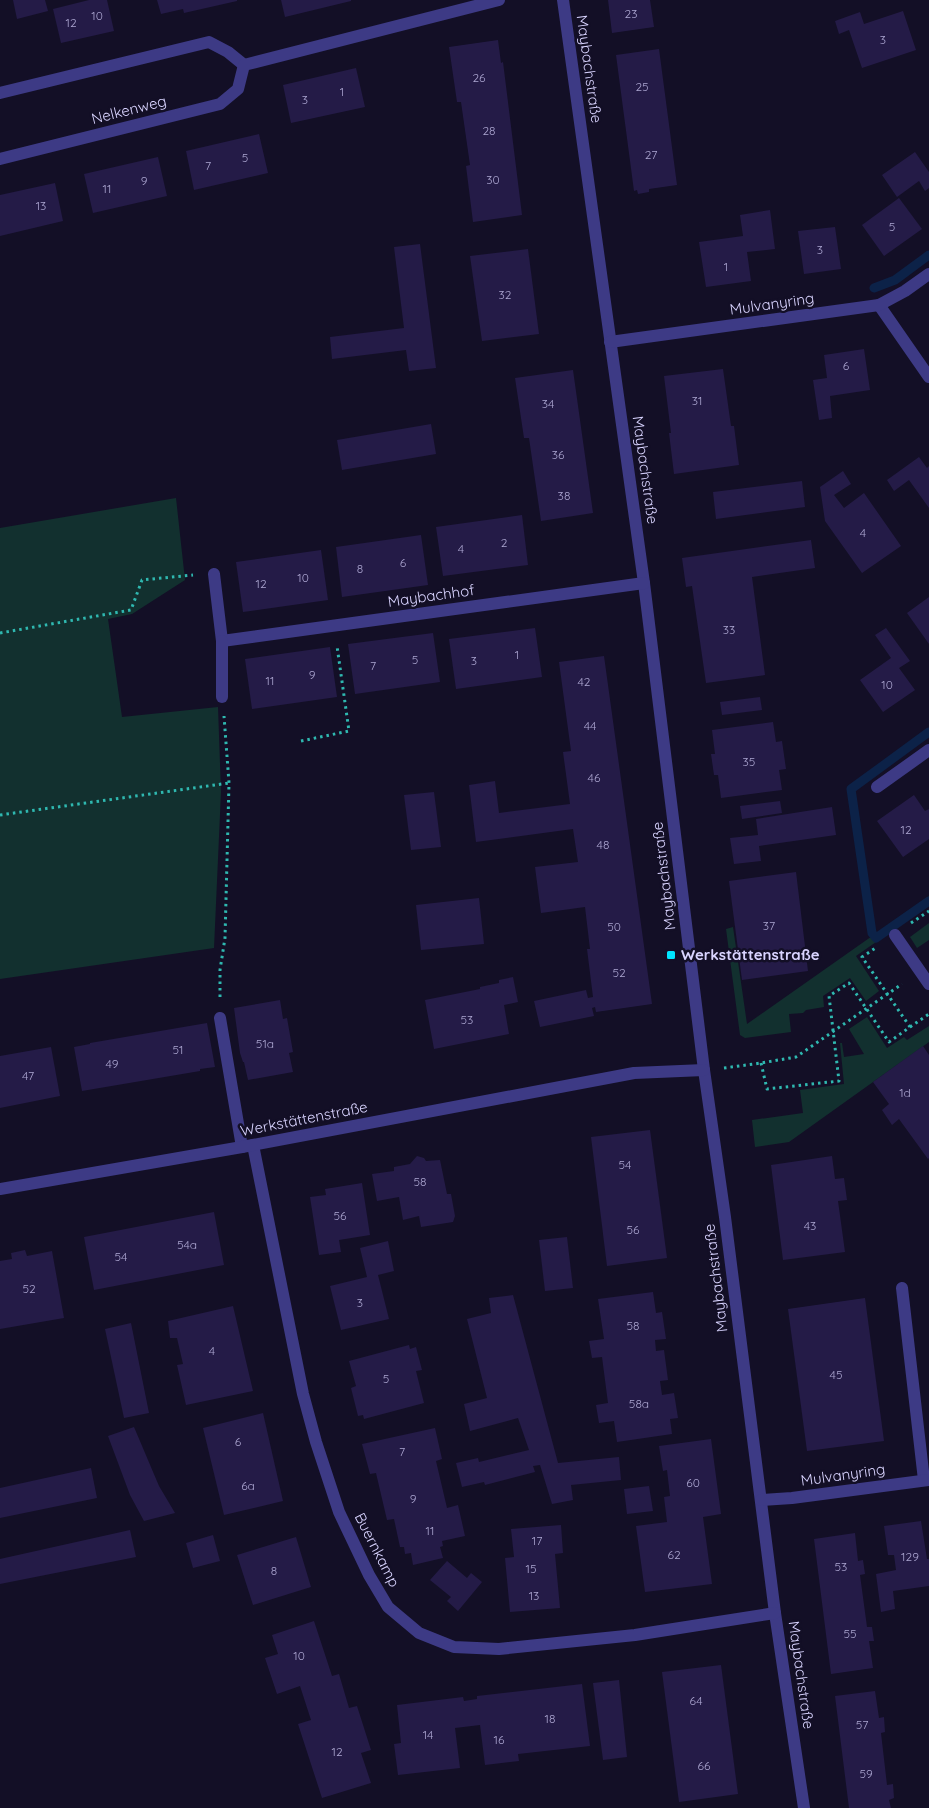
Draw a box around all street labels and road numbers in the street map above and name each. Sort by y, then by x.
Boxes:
street label: Maybachstraße [573,14,606,124]
street label: Nelkenweg [89,91,168,128]
street label: Mulvanyring [728,288,815,319]
street label: Maybachstraße [629,415,662,525]
street label: Maybachhof [386,580,476,611]
street label: Maybachstraße [647,821,680,931]
street label: Werkstättenstraße [239,1097,369,1140]
street label: Maybachstraße [699,1223,732,1333]
street label: Mulvanyring [799,1459,886,1490]
street label: Buernkamp [351,1509,404,1590]
street label: Maybachstraße [785,1620,818,1730]

